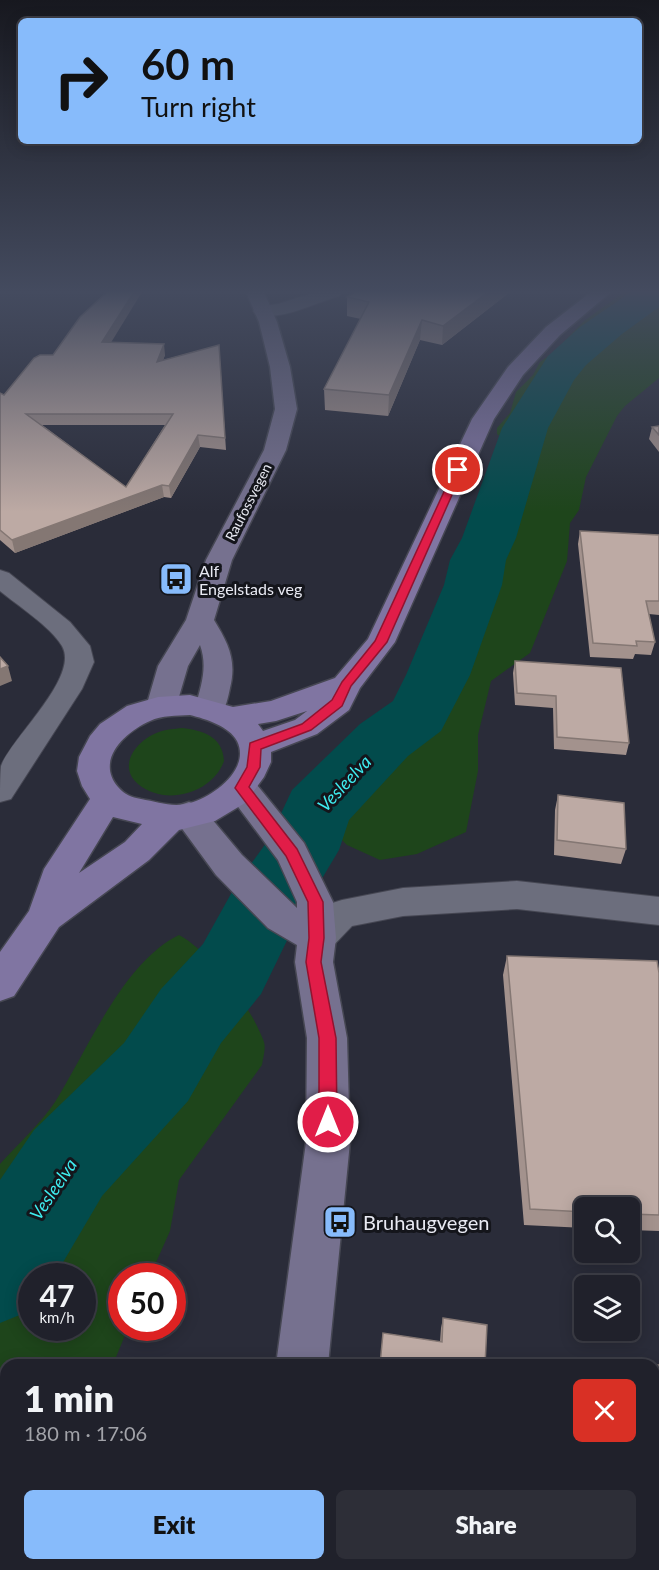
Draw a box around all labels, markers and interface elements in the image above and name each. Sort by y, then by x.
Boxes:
text: 60 m [141,39,235,89]
icon: right [42,42,120,120]
text: Turn right [141,90,256,123]
pin [432,444,483,495]
icon: arrive [441,453,474,486]
street label: Raufossvegen [221,460,275,544]
bus stop icon: Alf Engelstads veg [158,561,194,597]
place label: Alf Engelstads veg [199,561,302,598]
water label: Vesleelva [313,750,375,816]
position arrow [296,1090,360,1154]
water label: Vesleelva [25,1154,81,1224]
map controls [574,1197,640,1341]
button: search [574,1197,640,1263]
bus stop icon: Bruhaugvegen [322,1204,358,1240]
place label: Bruhaugvegen [363,1210,489,1234]
speed limit sign: 50 [108,1263,186,1341]
button: layers [574,1275,640,1341]
text: 47 [40,1277,74,1313]
text: km/h [39,1308,75,1326]
text: 1 min [24,1376,114,1420]
button: close [573,1379,636,1442]
text: 180 m · 17:06 [24,1421,147,1445]
button: Exit [24,1490,324,1559]
button: Share [336,1490,636,1559]

